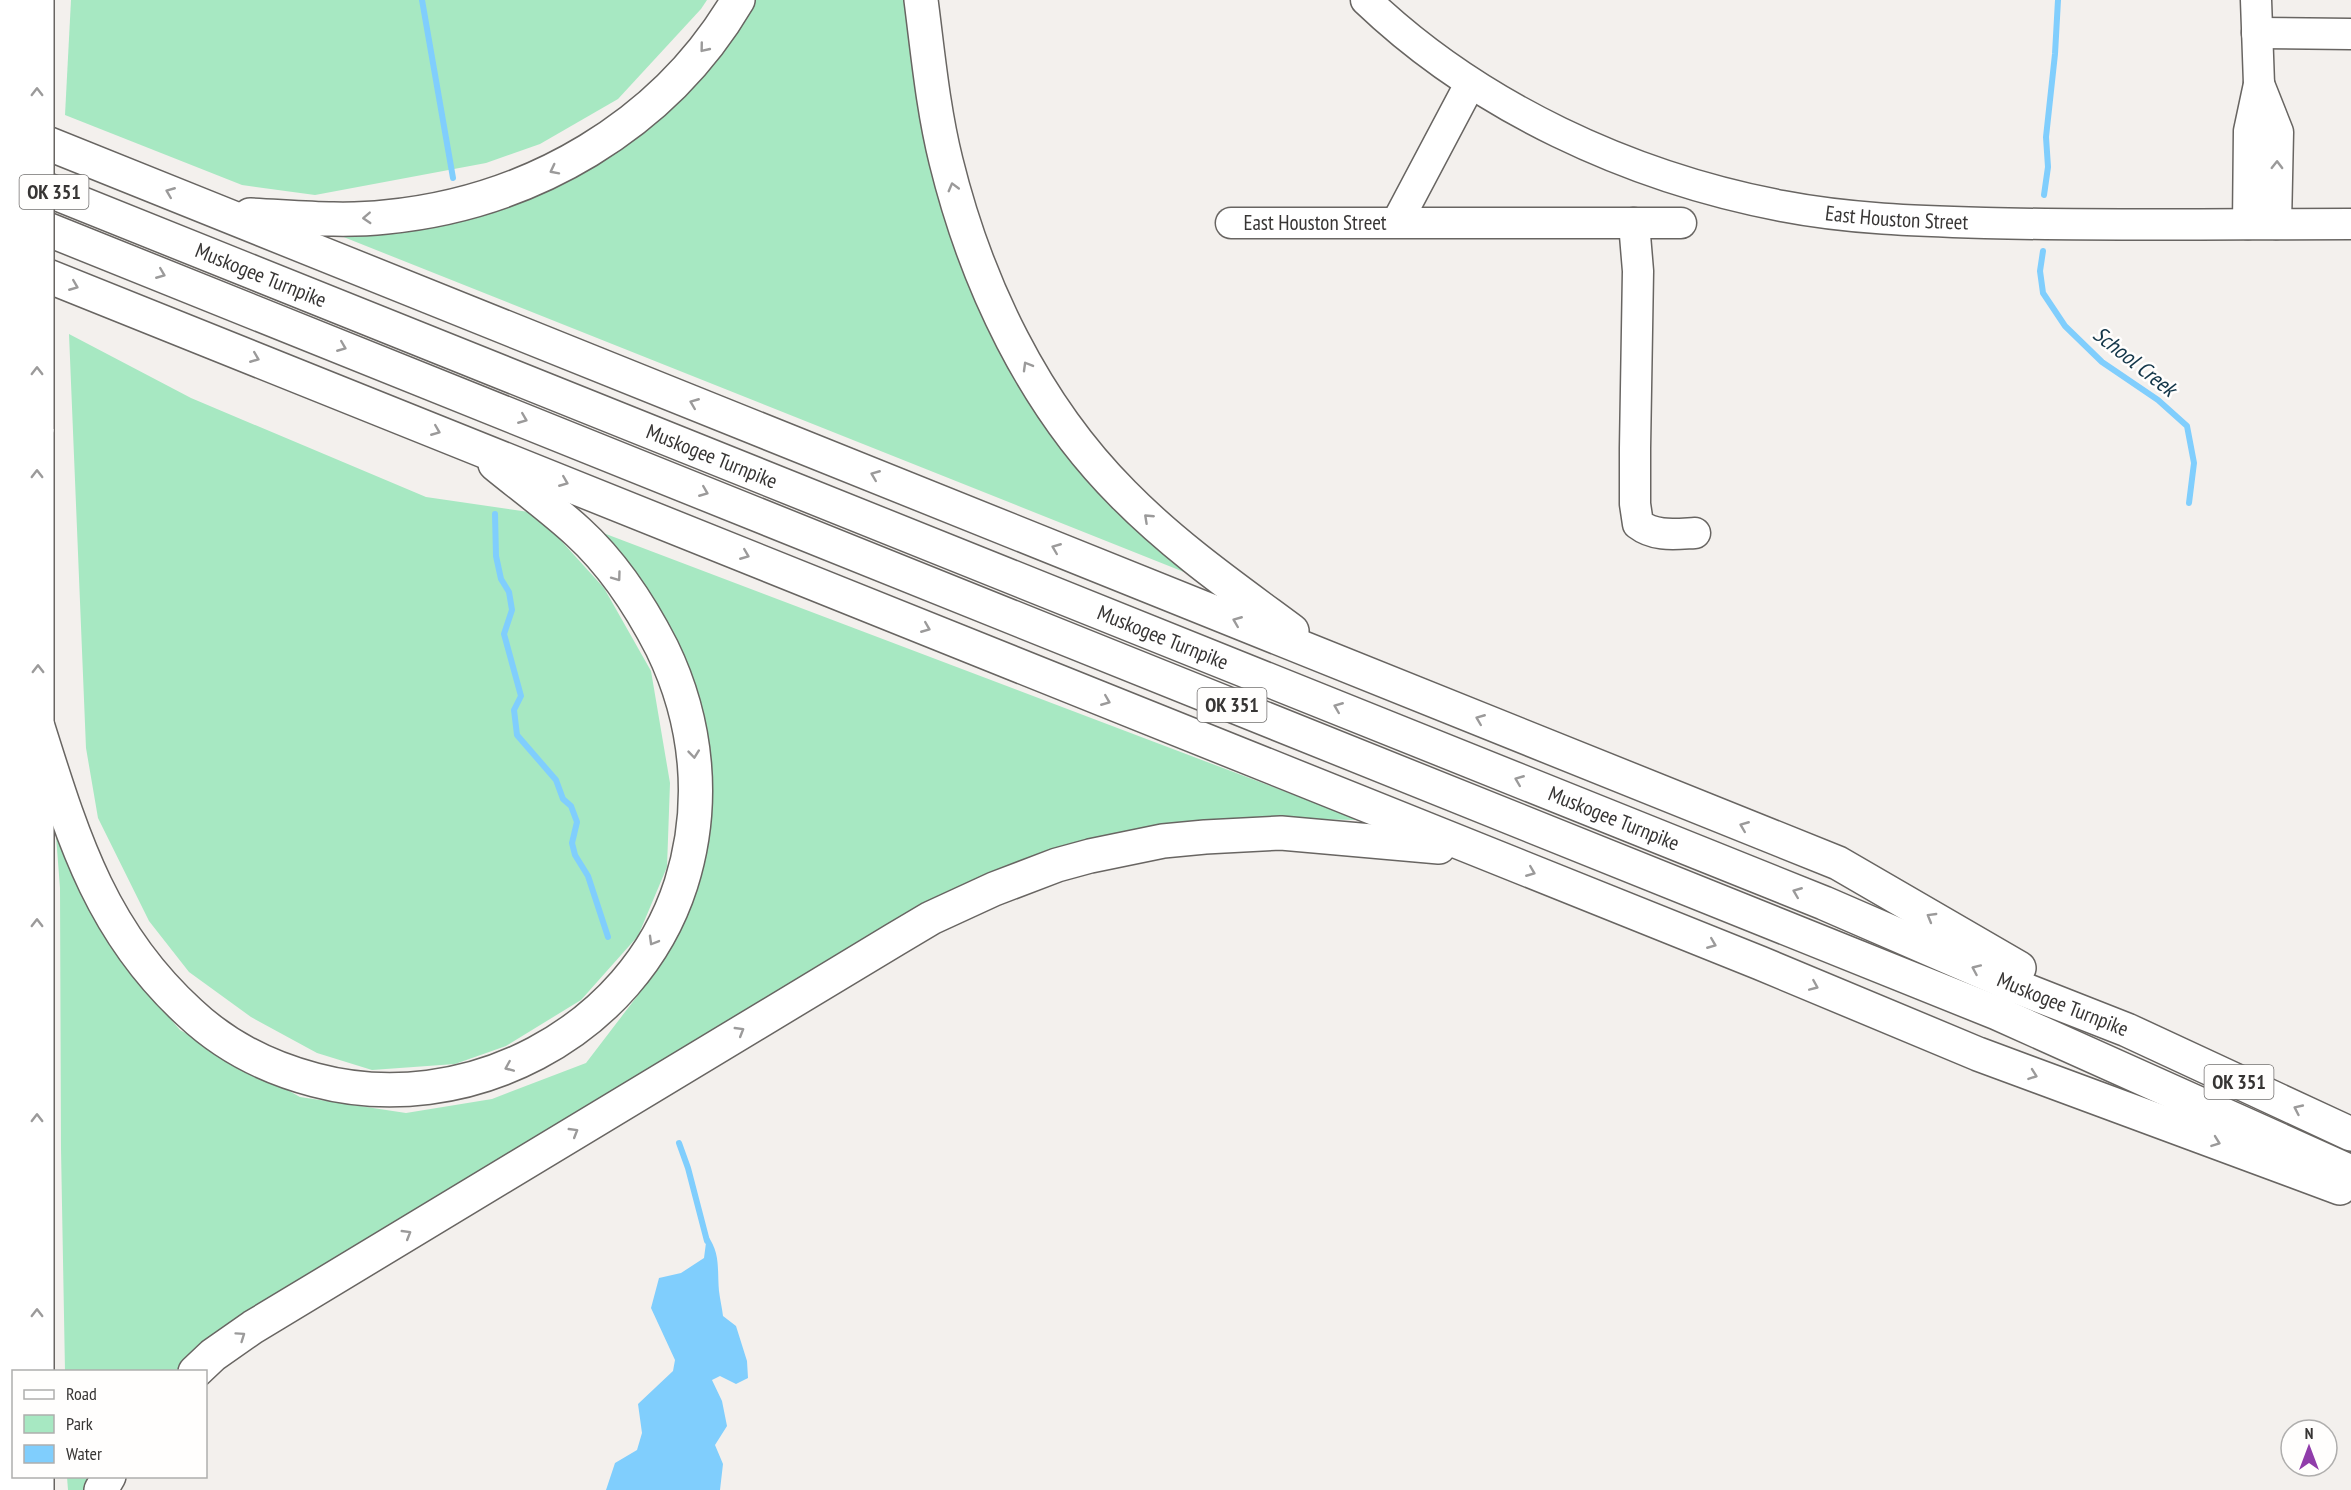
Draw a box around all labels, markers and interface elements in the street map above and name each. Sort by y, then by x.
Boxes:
one-way arrow [700,41,711,52]
one-way arrow [31,87,43,96]
one-way arrow [2271,161,2283,170]
one-way arrow [550,163,561,174]
road number: OK 351 [20,175,88,209]
one-way arrow [947,182,960,192]
one-way arrow [165,186,175,199]
street label: East Houston Street [1824,199,1969,236]
street label: East Houston Street [1243,209,1387,236]
one-way arrow [362,212,371,225]
street label: Muskogee Turnpike [191,237,330,313]
one-way arrow [155,267,166,279]
one-way arrow [68,279,79,291]
water label: School Creek [2088,320,2184,404]
one-way arrow [336,340,347,352]
one-way arrow [249,351,260,364]
one-way arrow [1023,362,1034,372]
one-way arrow [31,366,43,375]
one-way arrow [689,397,700,410]
one-way arrow [517,412,528,424]
street label: Muskogee Turnpike [642,418,781,494]
one-way arrow [430,423,441,436]
one-way arrow [31,469,43,478]
one-way arrow [870,470,881,482]
one-way arrow [558,475,569,487]
one-way arrow [698,485,709,497]
one-way arrow [1144,514,1155,525]
one-way arrow [1051,543,1062,555]
one-way arrow [739,548,750,560]
one-way arrow [610,571,621,582]
street label: Muskogee Turnpike [1094,599,1232,676]
one-way arrow [1232,616,1243,628]
one-way arrow [919,621,930,633]
one-way arrow [32,664,44,673]
road number: OK 351 [1198,688,1266,722]
one-way arrow [1100,694,1111,706]
one-way arrow [1333,702,1344,714]
one-way arrow [1476,714,1487,726]
one-way arrow [687,750,699,759]
one-way arrow [1514,775,1525,787]
street label: Muskogee Turnpike [1545,780,1684,857]
one-way arrow [1740,821,1751,833]
one-way arrow [1525,865,1536,877]
one-way arrow [1792,887,1803,899]
one-way arrow [1927,913,1937,924]
one-way arrow [31,919,43,928]
one-way arrow [649,935,661,945]
one-way arrow [1706,937,1717,949]
one-way arrow [1971,964,1982,976]
street label: Muskogee Turnpike [1993,966,2132,1042]
one-way arrow [1808,978,1819,990]
one-way arrow [734,1027,745,1039]
one-way arrow [504,1060,515,1072]
road number: OK 351 [2204,1065,2274,1099]
one-way arrow [2027,1067,2038,1080]
one-way arrow [2293,1104,2304,1116]
one-way arrow [31,1114,43,1123]
one-way arrow [568,1128,578,1140]
one-way arrow [2210,1135,2221,1148]
one-way arrow [401,1229,411,1241]
one-way arrow [31,1309,43,1318]
one-way arrow [234,1332,245,1343]
legend [12,1370,207,1478]
text: Road [66,1382,97,1405]
text: Park [66,1412,93,1435]
north arrow [2279,1418,2339,1478]
text: N [2305,1423,2313,1443]
text: Water [66,1442,102,1465]

